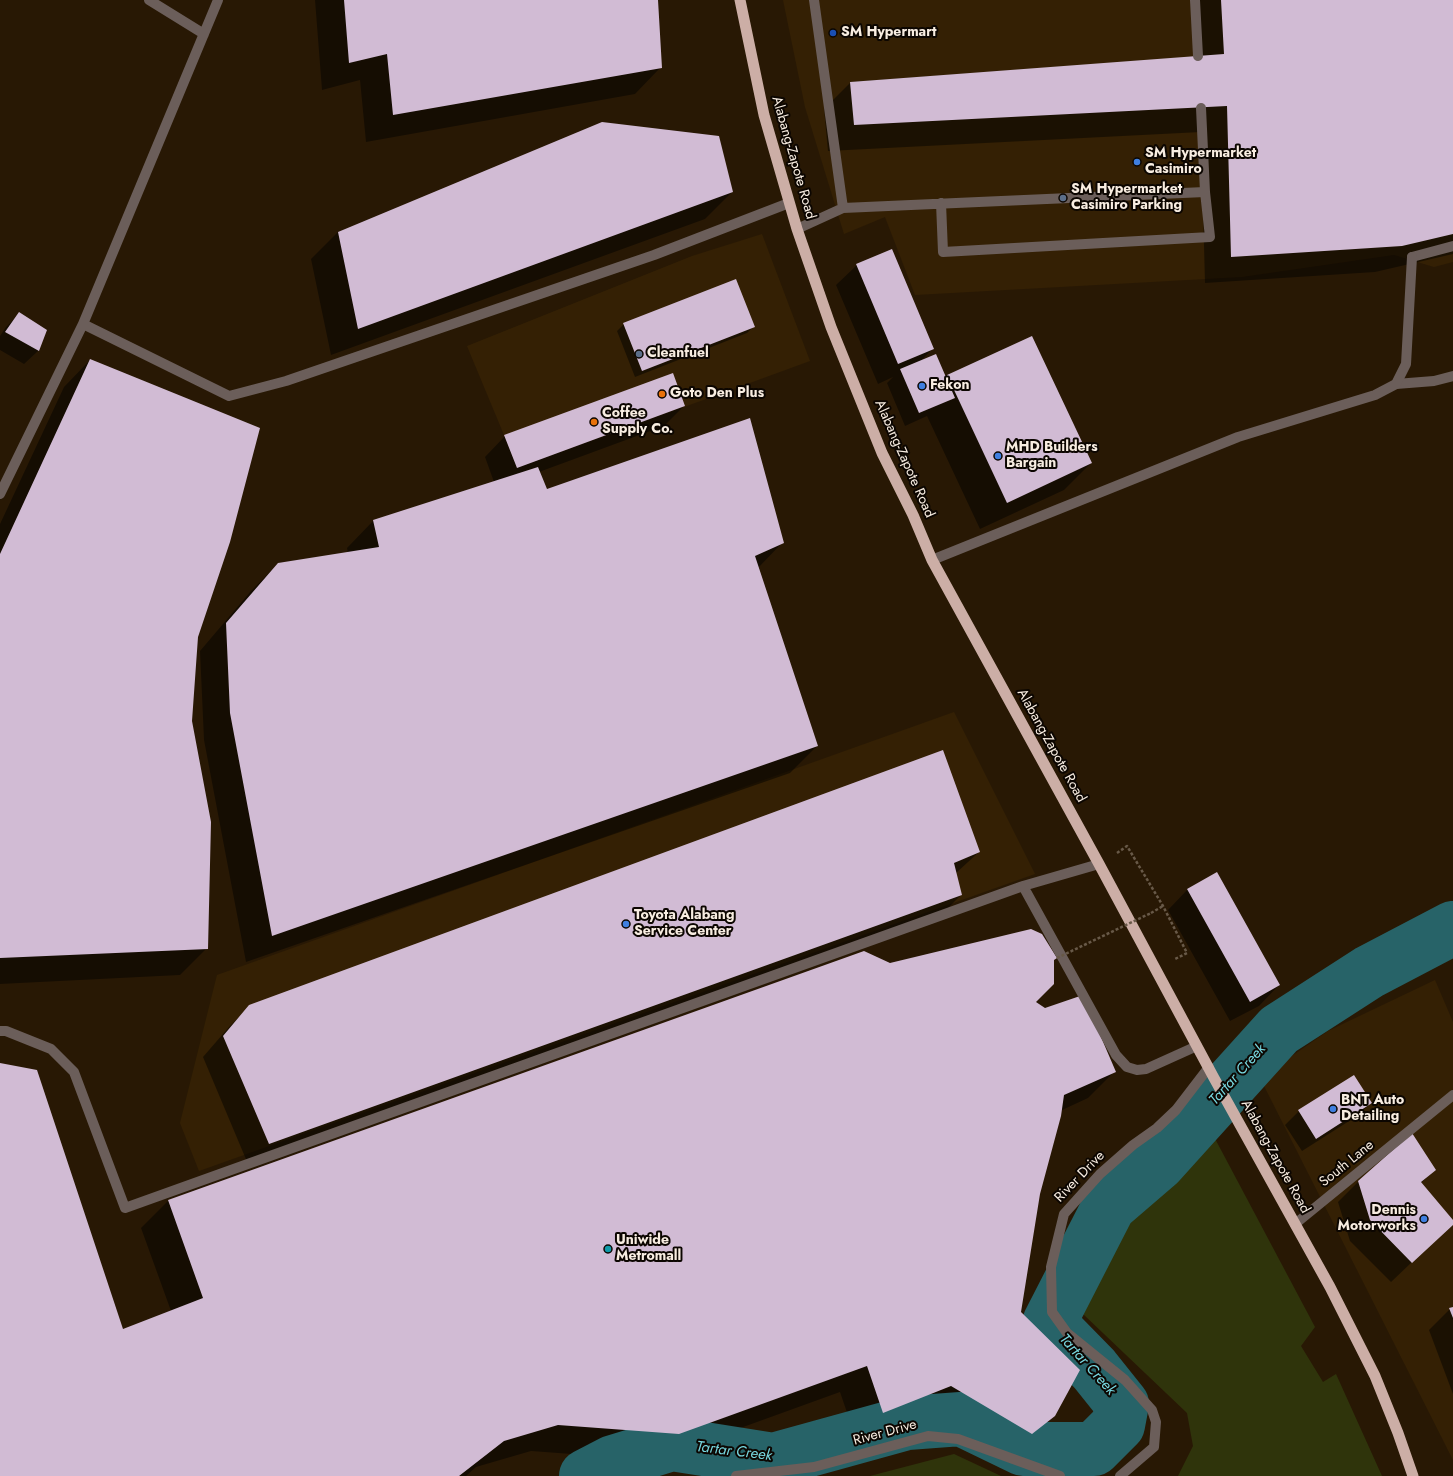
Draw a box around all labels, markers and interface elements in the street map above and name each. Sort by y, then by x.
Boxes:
place label: SM Hypermart [841,25,936,41]
marker: SM Hypermart [828,28,838,38]
street label: Alabang-Zapote Road [767,95,819,221]
place label: SM Hypermarket Casimiro [1145,146,1256,178]
marker: SM Hypermarket Casimiro [1132,157,1142,167]
place label: SM Hypermarket Casimiro Parking [1071,182,1182,214]
marker: SM Hypermarket Casimiro Parking [1058,193,1068,203]
place label: Cleanfuel [647,346,709,362]
marker: Cleanfuel [634,349,644,359]
place label: Fekon [930,378,970,394]
marker: Fekon [917,381,927,391]
place label: Goto Den Plus [670,386,764,402]
marker: Goto Den Plus [657,389,667,399]
street label: Alabang-Zapote Road [870,398,938,520]
place label: Coffee Supply Co. [602,406,673,438]
marker: Coffee Supply Co. [589,417,599,427]
place label: MHD Builders Bargain [1006,440,1098,472]
marker: MHD Builders Bargain [993,451,1003,461]
street label: Alabang-Zapote Road [1013,686,1089,806]
place label: Toyota Alabang Service Center [634,908,734,940]
marker: Toyota Alabang Service Center [621,919,631,929]
water label: Tartar Creek [1206,1041,1270,1109]
place label: BNT Auto Detailing [1341,1093,1404,1126]
street label: Alabang-Zapote Road [1237,1097,1313,1217]
marker: BNT Auto Detailing [1328,1104,1338,1114]
street label: South Lane [1316,1137,1378,1191]
street label: River Drive [1051,1148,1109,1206]
place label: Dennis Motorworks [1337,1203,1416,1236]
marker: Dennis Motorworks [1419,1214,1429,1224]
place label: Uniwide Metromall [616,1233,681,1266]
marker: Uniwide Metromall [603,1244,613,1254]
water label: Tartar Creek [1055,1331,1119,1399]
street label: River Drive [852,1417,918,1449]
water label: Tartar Creek [695,1438,773,1466]

